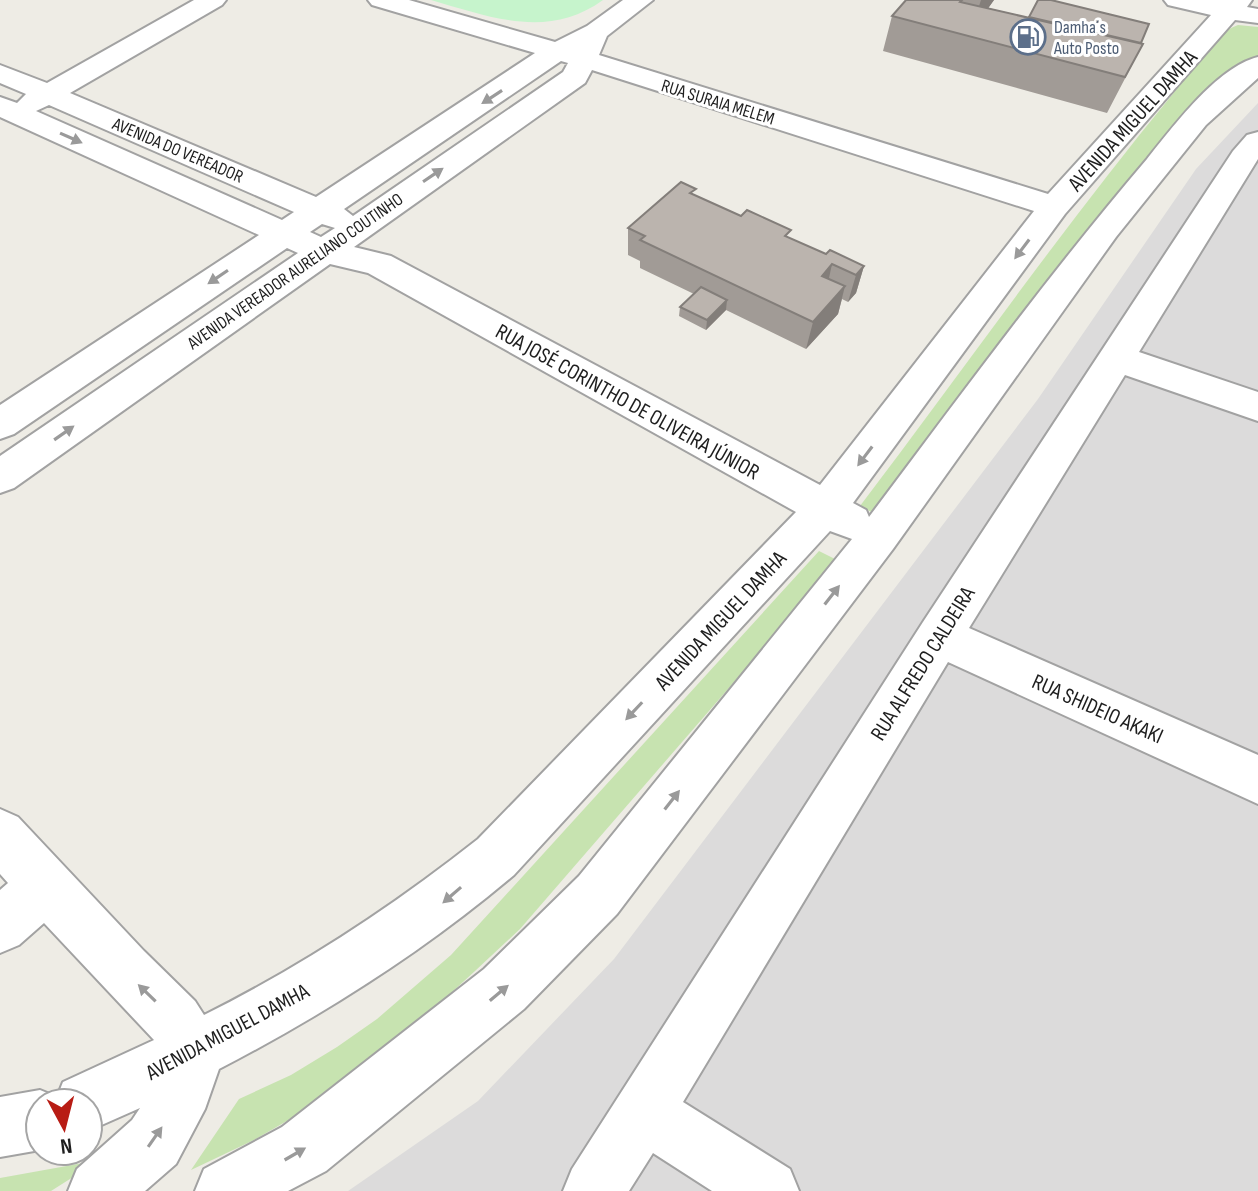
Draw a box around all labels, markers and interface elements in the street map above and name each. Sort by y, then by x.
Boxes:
place label: Damha´s Auto Posto [1053,17,1119,59]
fuel station icon: Damha´s Auto Posto [1009,18,1047,56]
street label: AVENIDA MIGUEL DAMHA [1062,44,1204,198]
street label: RUA SURAIA MELEM [659,75,777,130]
one-way arrow [481,89,503,104]
street label: AVENIDA DO VEREADOR [108,113,246,188]
one-way arrow [59,132,83,145]
one-way arrow [422,168,443,183]
street label: AVENIDA VEREADOR AURELIANO COUTINHO [183,189,407,355]
one-way arrow [1015,239,1031,259]
one-way arrow [208,269,229,284]
street label: RUA JOSÉ CORINTHO DE OLIVEIRA JÚNIOR [491,318,764,486]
one-way arrow [53,426,74,441]
one-way arrow [858,446,874,466]
street label: AVENIDA MIGUEL DAMHA [649,545,793,697]
street label: RUA ALFREDO CALDEIRA [865,581,982,746]
one-way arrow [824,585,840,605]
street label: RUA SHIDEIO AKAKI [1028,668,1167,750]
one-way arrow [626,701,644,720]
one-way arrow [663,790,680,810]
one-way arrow [442,886,461,904]
street label: AVENIDA MIGUEL DAMHA [141,978,314,1087]
one-way arrow [138,984,157,1003]
one-way arrow [488,985,508,1002]
north arrow [24,1087,104,1167]
one-way arrow [147,1126,163,1148]
text: N [59,1131,74,1159]
one-way arrow [283,1147,306,1160]

